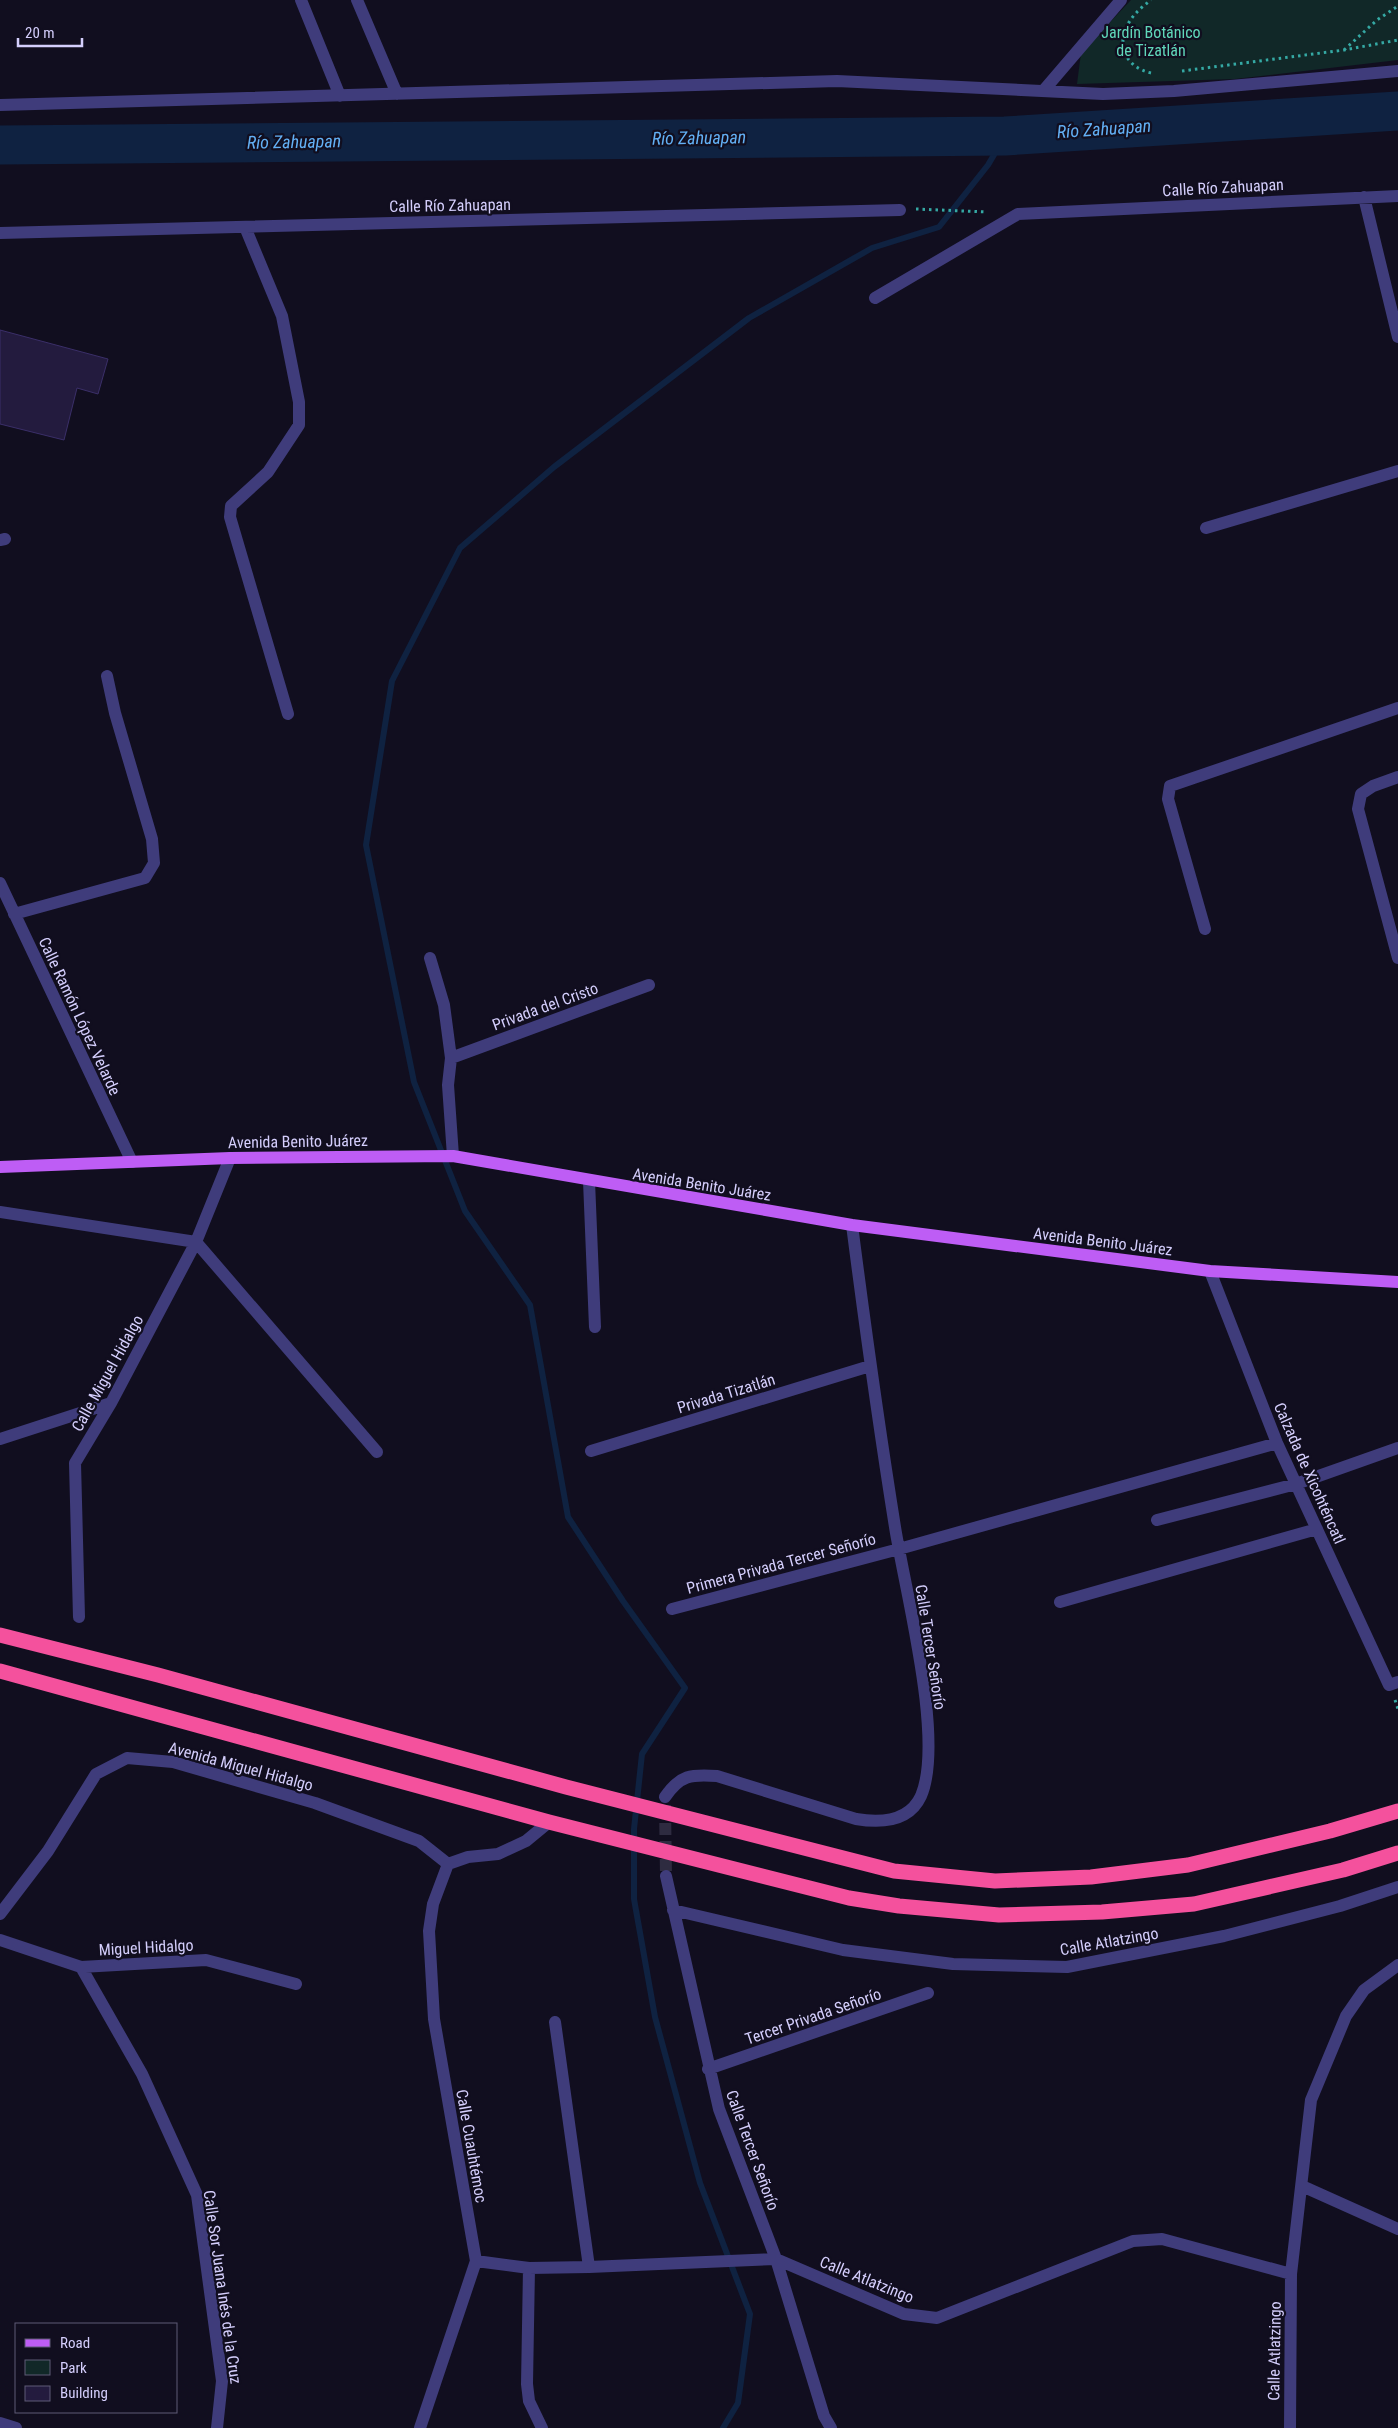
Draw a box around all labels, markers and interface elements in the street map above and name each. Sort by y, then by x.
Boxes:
scale bar [18,15,81,47]
park label: Jardín Botánico de Tizatlán [1101,23,1201,60]
text: 20 m [25,24,55,42]
water label: Río Zahuapan [1056,115,1152,142]
water label: Río Zahuapan [652,126,746,149]
water label: Río Zahuapan [247,130,341,153]
street label: Calle Río Zahuapan [1162,175,1284,200]
street label: Calle Río Zahuapan [389,195,511,216]
street label: Calle Ramón López Velarde [35,934,125,1098]
street label: Privada del Cristo [490,978,601,1034]
street label: Avenida Benito Juárez [228,1131,368,1152]
street label: Avenida Benito Juárez [631,1164,773,1205]
street label: Avenida Benito Juárez [1032,1224,1174,1259]
street label: Calle Miguel Hidalgo [68,1312,147,1435]
street label: Privada Tizatlán [675,1370,777,1417]
street label: Calzada de Xicohténcatl [1270,1400,1349,1547]
street label: Primera Privada Tercer Señorío [684,1529,878,1598]
street label: Calle Tercer Señorío [911,1583,950,1711]
street label: Avenida Miguel Hidalgo [167,1738,315,1795]
street label: Calle Atlatzingo [1058,1923,1160,1959]
street label: Miguel Hidalgo [98,1936,194,1959]
street label: Tercer Privada Señorío [743,1984,884,2049]
street label: Calle Cuauhtémoc [452,2088,491,2204]
street label: Calle Tercer Señorío [722,2088,783,2213]
street label: Calle Sor Juana Inés de la Cruz [200,2189,246,2385]
street label: Calle Atlatzingo [817,2252,917,2307]
street label: Calle Atlatzingo [1264,2301,1285,2401]
legend [15,2323,178,2413]
text: Road [60,2334,90,2352]
text: Park [60,2359,87,2377]
text: Building [60,2384,108,2402]

